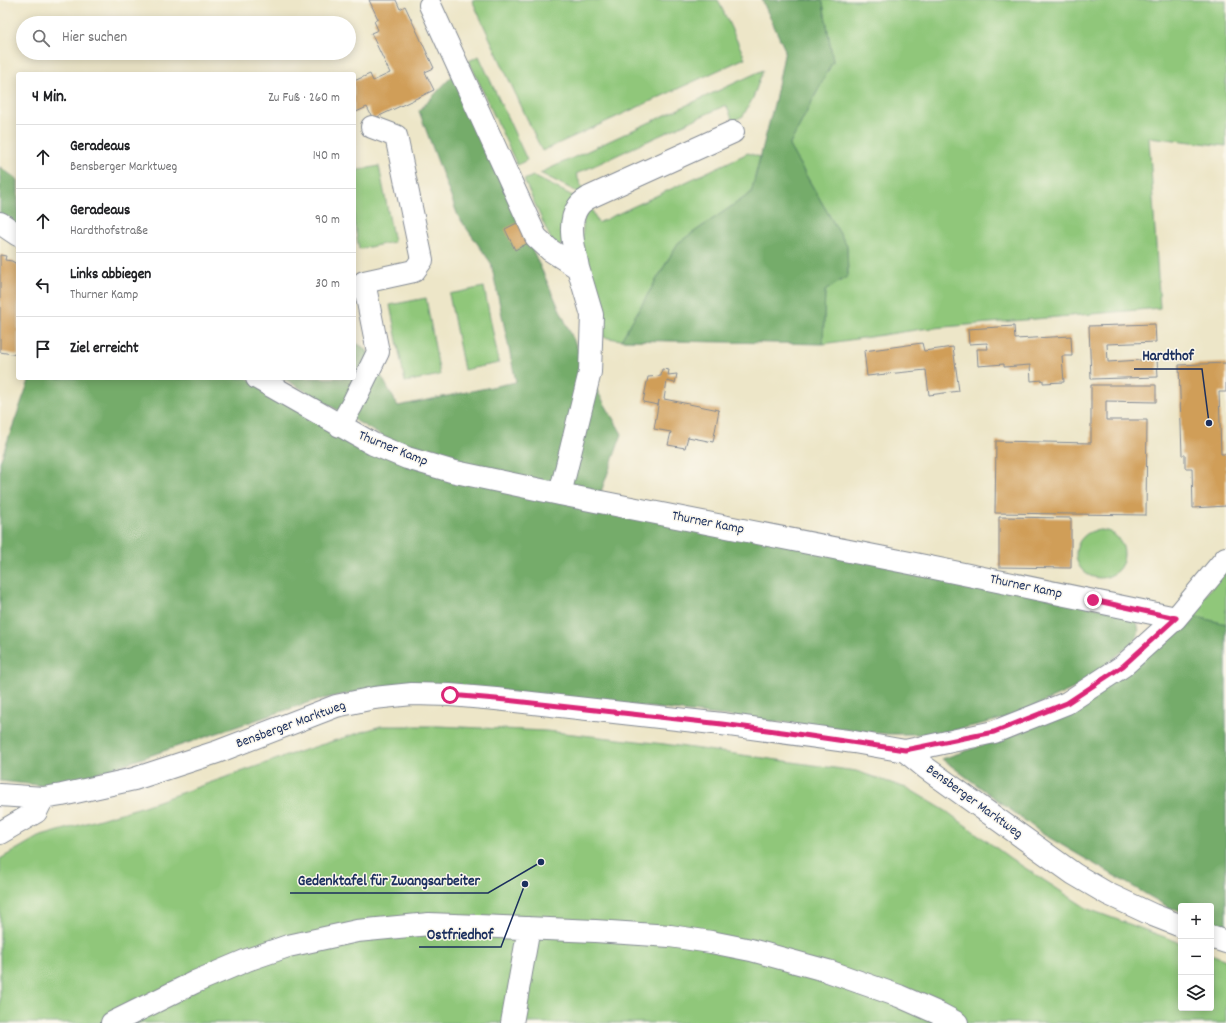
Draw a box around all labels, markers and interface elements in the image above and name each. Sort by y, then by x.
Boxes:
search box [16,16,356,60]
icon: search [30,27,52,49]
text: Hier suchen [62,27,127,49]
text: 4 Min. [32,86,67,110]
text: Zu Fuß · 260 m [268,89,340,108]
text: Geradeaus [70,136,130,158]
icon: ahead [32,146,54,168]
text: 140 m [313,147,340,166]
text: Bensberger Marktweg [70,158,177,177]
text: Geradeaus [70,200,130,222]
icon: ahead [32,210,54,232]
text: 90 m [315,211,340,230]
text: Hardthofstraße [70,222,148,241]
text: Links abbiegen [70,264,151,286]
icon: left [32,274,54,296]
text: 30 m [315,275,340,294]
text: Thurner Kamp [70,286,138,305]
icon: arrive [32,338,54,360]
text: Ziel erreicht [70,338,138,360]
callout: Hardthof [1134,342,1202,369]
text: Hardthof [1142,346,1195,368]
street label: Thurner Kamp [355,426,431,472]
street label: Thurner Kamp [670,506,746,540]
street label: Thurner Kamp [988,570,1064,604]
route end [1084,591,1102,609]
route start [441,686,459,704]
street label: Bensberger Marktweg [233,696,349,754]
street label: Bensberger Marktweg [921,760,1027,844]
callout: Gedenktafel für Zwangsarbeiter [290,866,488,893]
text: Gedenktafel für Zwangsarbeiter [298,871,481,893]
map controls [1178,903,1214,1011]
button: + [1178,903,1214,939]
callout: Ostfriedhof [419,920,501,947]
text: Ostfriedhof [427,925,494,947]
button: − [1178,939,1214,975]
button: layers [1178,975,1214,1011]

